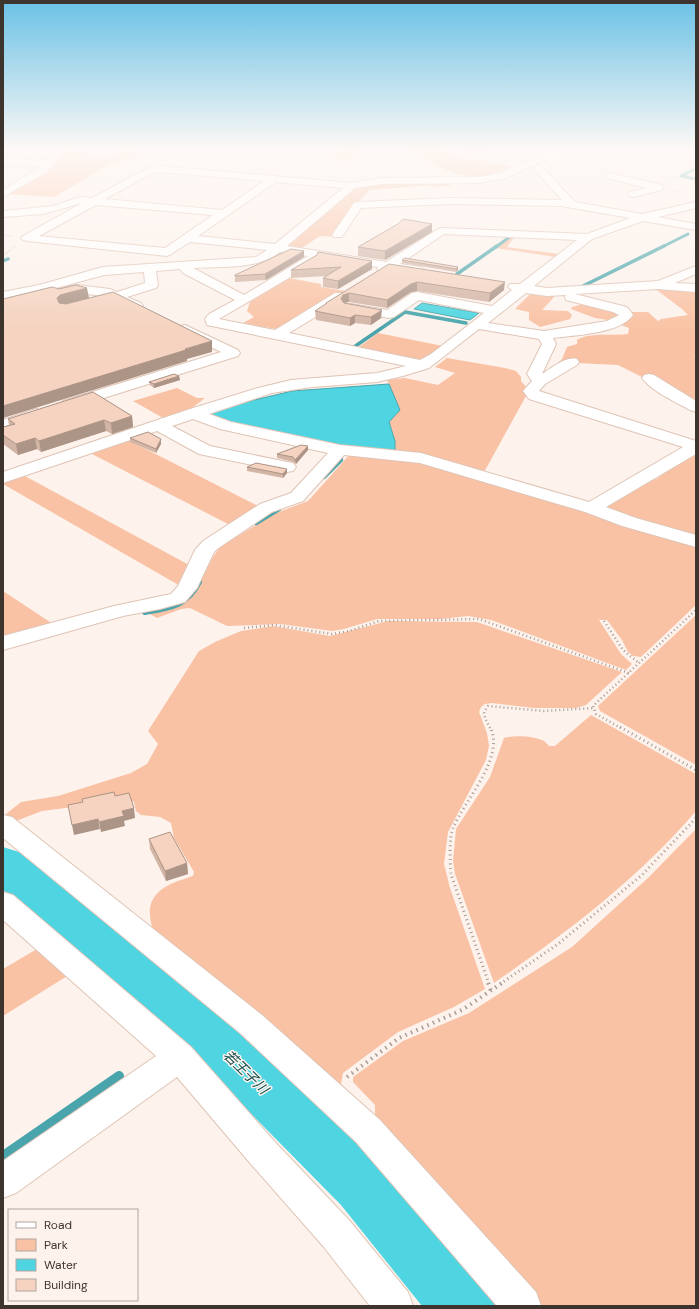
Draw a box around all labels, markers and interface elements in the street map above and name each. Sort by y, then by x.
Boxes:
water label: 若王子川 [220,1046,274,1099]
legend [8,1209,138,1301]
text: Road [44,1217,72,1233]
text: Park [44,1237,68,1253]
text: Water [44,1257,78,1273]
text: Building [44,1277,88,1293]

